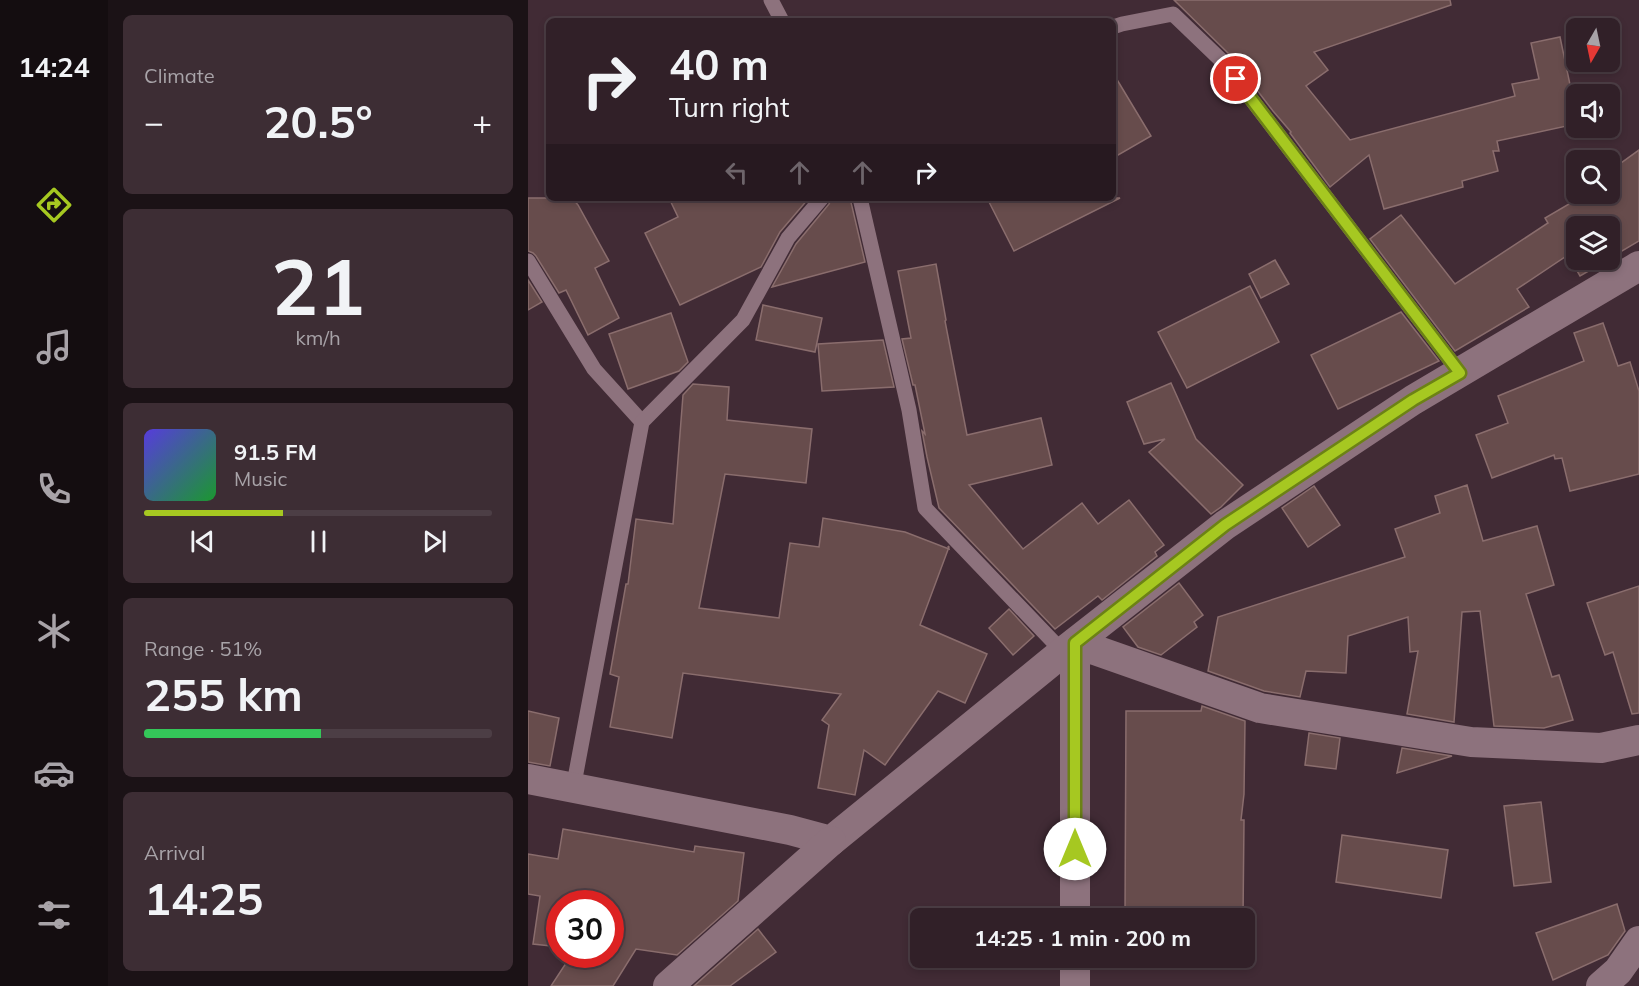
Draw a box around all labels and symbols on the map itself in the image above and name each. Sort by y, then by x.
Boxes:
north arrow [1566,18,1620,72]
pin [1210,53,1261,104]
position arrow [1043,817,1107,881]
speed limit sign: 30 [546,890,624,968]

